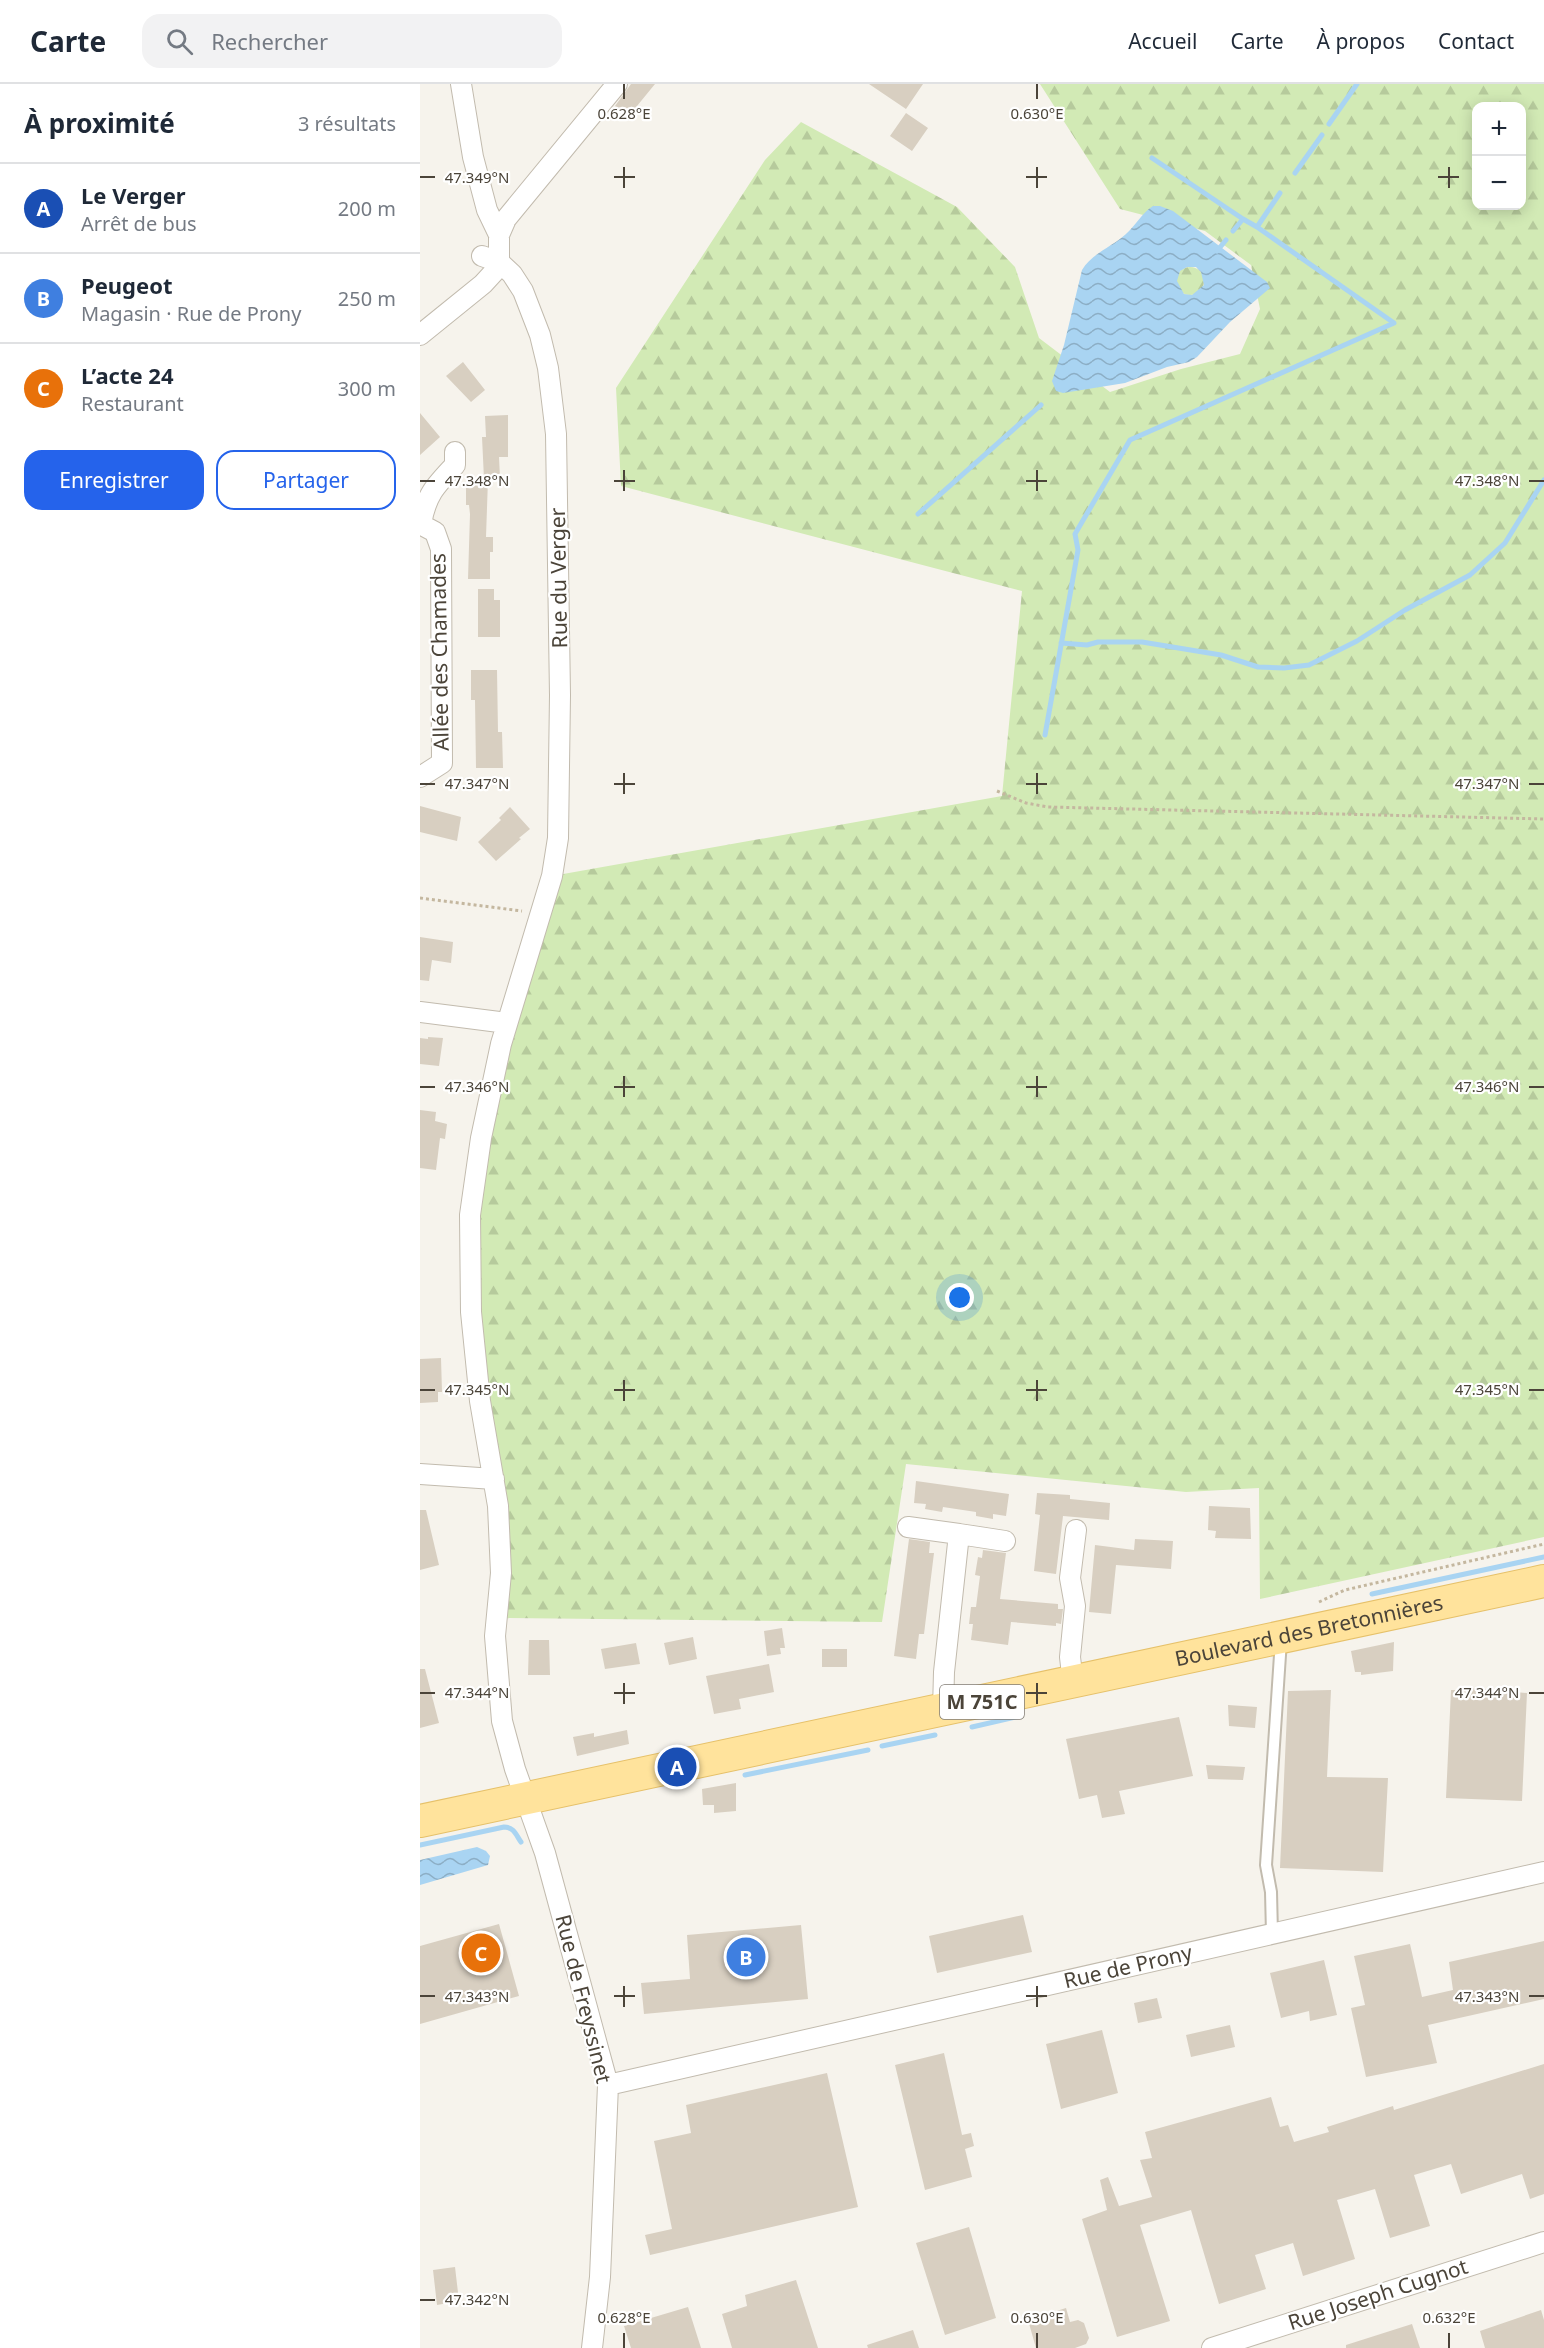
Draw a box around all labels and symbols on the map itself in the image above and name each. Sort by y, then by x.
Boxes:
text: 0.628°E [597,103,651,123]
text: 0.630°E [1010,103,1064,123]
text: 47.349°N [445,167,509,187]
text: 47.348°N [445,470,509,490]
text: 47.348°N [1455,470,1519,490]
street label: Rue du Verger [543,507,573,649]
street label: Allée des Chamades [423,553,455,751]
text: 47.347°N [445,773,509,793]
text: 47.347°N [1455,773,1519,793]
text: 47.346°N [445,1076,509,1096]
text: 47.346°N [1455,1076,1519,1096]
your location [945,1283,974,1312]
text: 47.345°N [445,1379,509,1399]
text: 47.345°N [1455,1379,1519,1399]
street label: Boulevard des Bretonnières [1172,1588,1445,1672]
text: 47.344°N [445,1682,509,1702]
text: 47.344°N [1455,1682,1519,1702]
road number: M 751C [940,1685,1024,1719]
pin: A [658,1744,696,1790]
street label: Rue de Freyssinet [549,1912,619,2086]
pin: C [462,1930,500,1976]
pin: B [726,1934,766,1980]
street label: Rue de Prony [1061,1938,1195,1994]
text: 47.343°N [445,1986,509,2006]
text: 47.343°N [1455,1986,1519,2006]
street label: Rue Joseph Cugnot [1284,2252,1472,2336]
text: 47.342°N [445,2289,509,2309]
text: 0.628°E [597,2307,651,2327]
text: 0.630°E [1010,2307,1064,2327]
text: 0.632°E [1422,2307,1476,2327]

